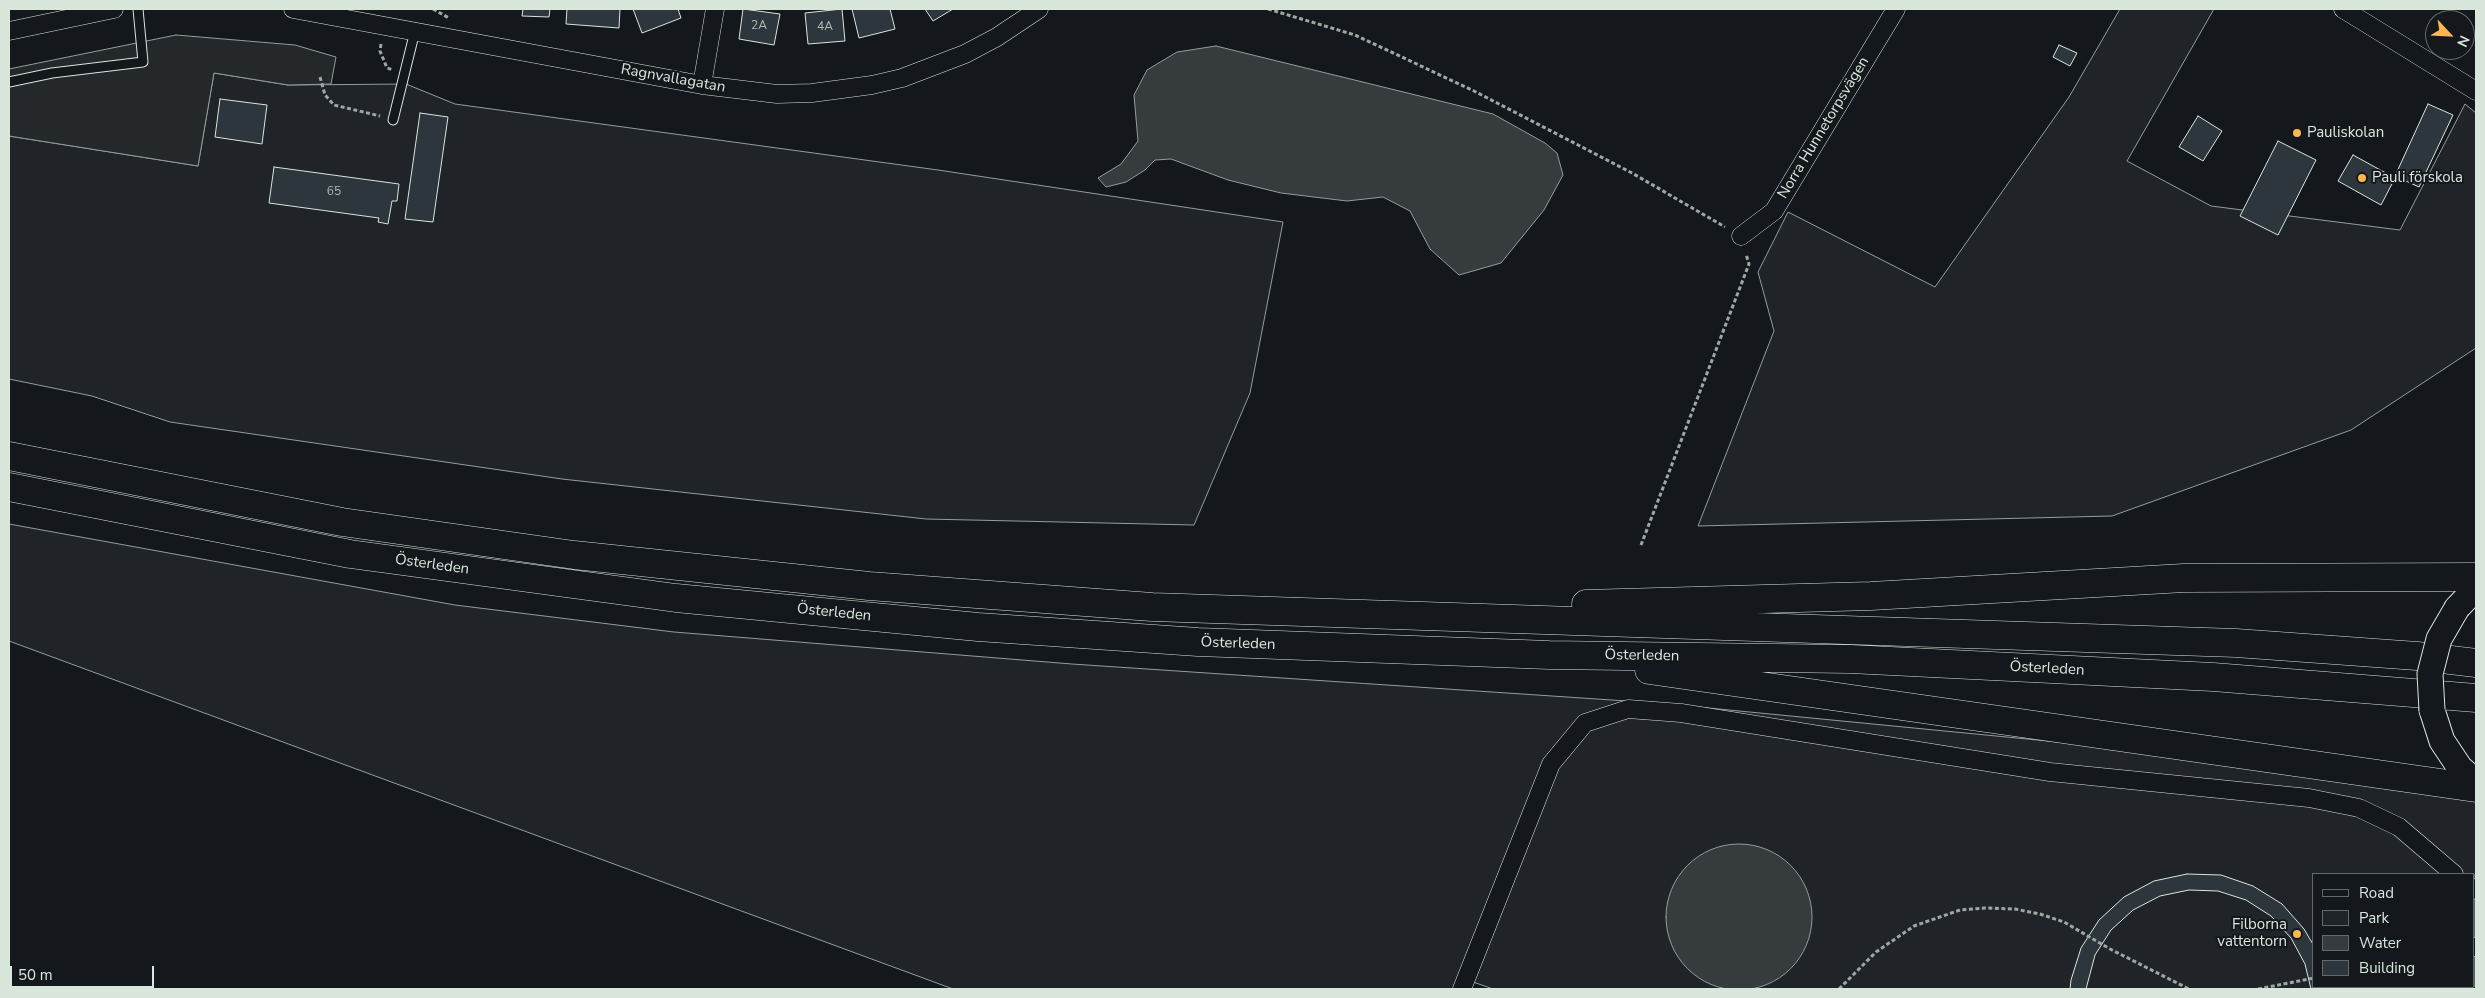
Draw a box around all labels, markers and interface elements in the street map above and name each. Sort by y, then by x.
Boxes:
north arrow [2425,10,2475,60]
house number: 2A [751,19,767,33]
house number: 4A [817,20,833,34]
text: N [2452,32,2474,50]
street label: Norra Hunnetorpsvägen [1774,54,1874,202]
street label: Ragnvallagatan [619,61,727,97]
place label: Pauliskolan [2307,124,2384,142]
marker: Pauliskolan [2291,127,2303,139]
place label: Pauli förskola [2372,169,2463,187]
marker: Pauli förskola [2356,172,2368,184]
house number: 65 [327,185,341,199]
street label: Österleden [394,551,470,579]
street label: Österleden [796,600,872,626]
street label: Österleden [1200,634,1276,654]
street label: Österleden [1604,646,1680,666]
street label: Österleden [2009,658,2085,680]
legend [2312,873,2475,988]
text: Road [2359,883,2394,903]
text: Park [2359,908,2389,928]
place label: Filborna vattentorn [2217,916,2287,951]
marker: Filborna vattentorn [2291,928,2303,940]
text: Water [2359,933,2401,953]
scale bar [12,956,156,988]
text: Building [2359,958,2415,978]
text: 50 m [18,965,53,985]

